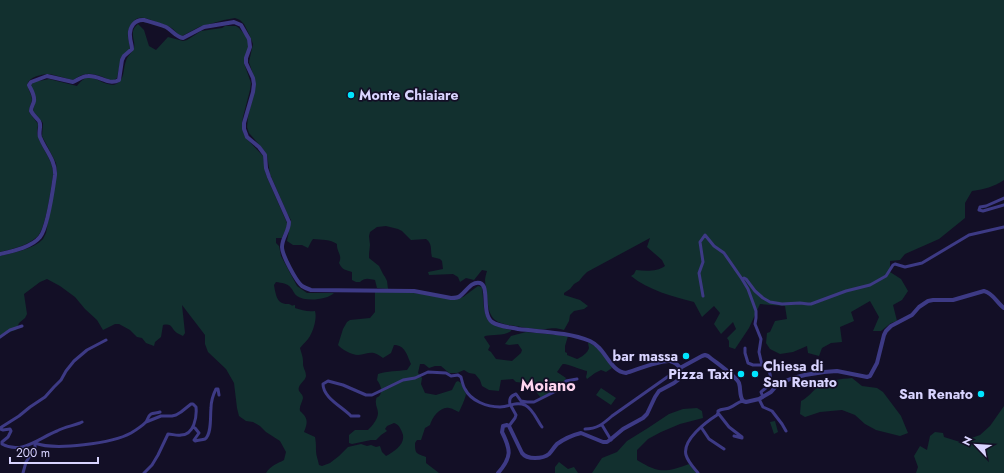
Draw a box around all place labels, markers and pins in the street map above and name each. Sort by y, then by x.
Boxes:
place label: Monte Chiaiare [359,85,459,105]
marker: Monte Chiaiare [346,90,356,100]
place label: bar massa [613,346,678,366]
marker: bar massa [681,351,691,361]
place label: Chiesa di San Renato [763,356,837,392]
place label: Pizza Taxi [668,364,733,384]
marker: Pizza Taxi [736,369,746,379]
marker: Chiesa di San Renato [750,369,760,379]
place label: San Renato [899,384,973,404]
marker: San Renato [976,389,986,399]

